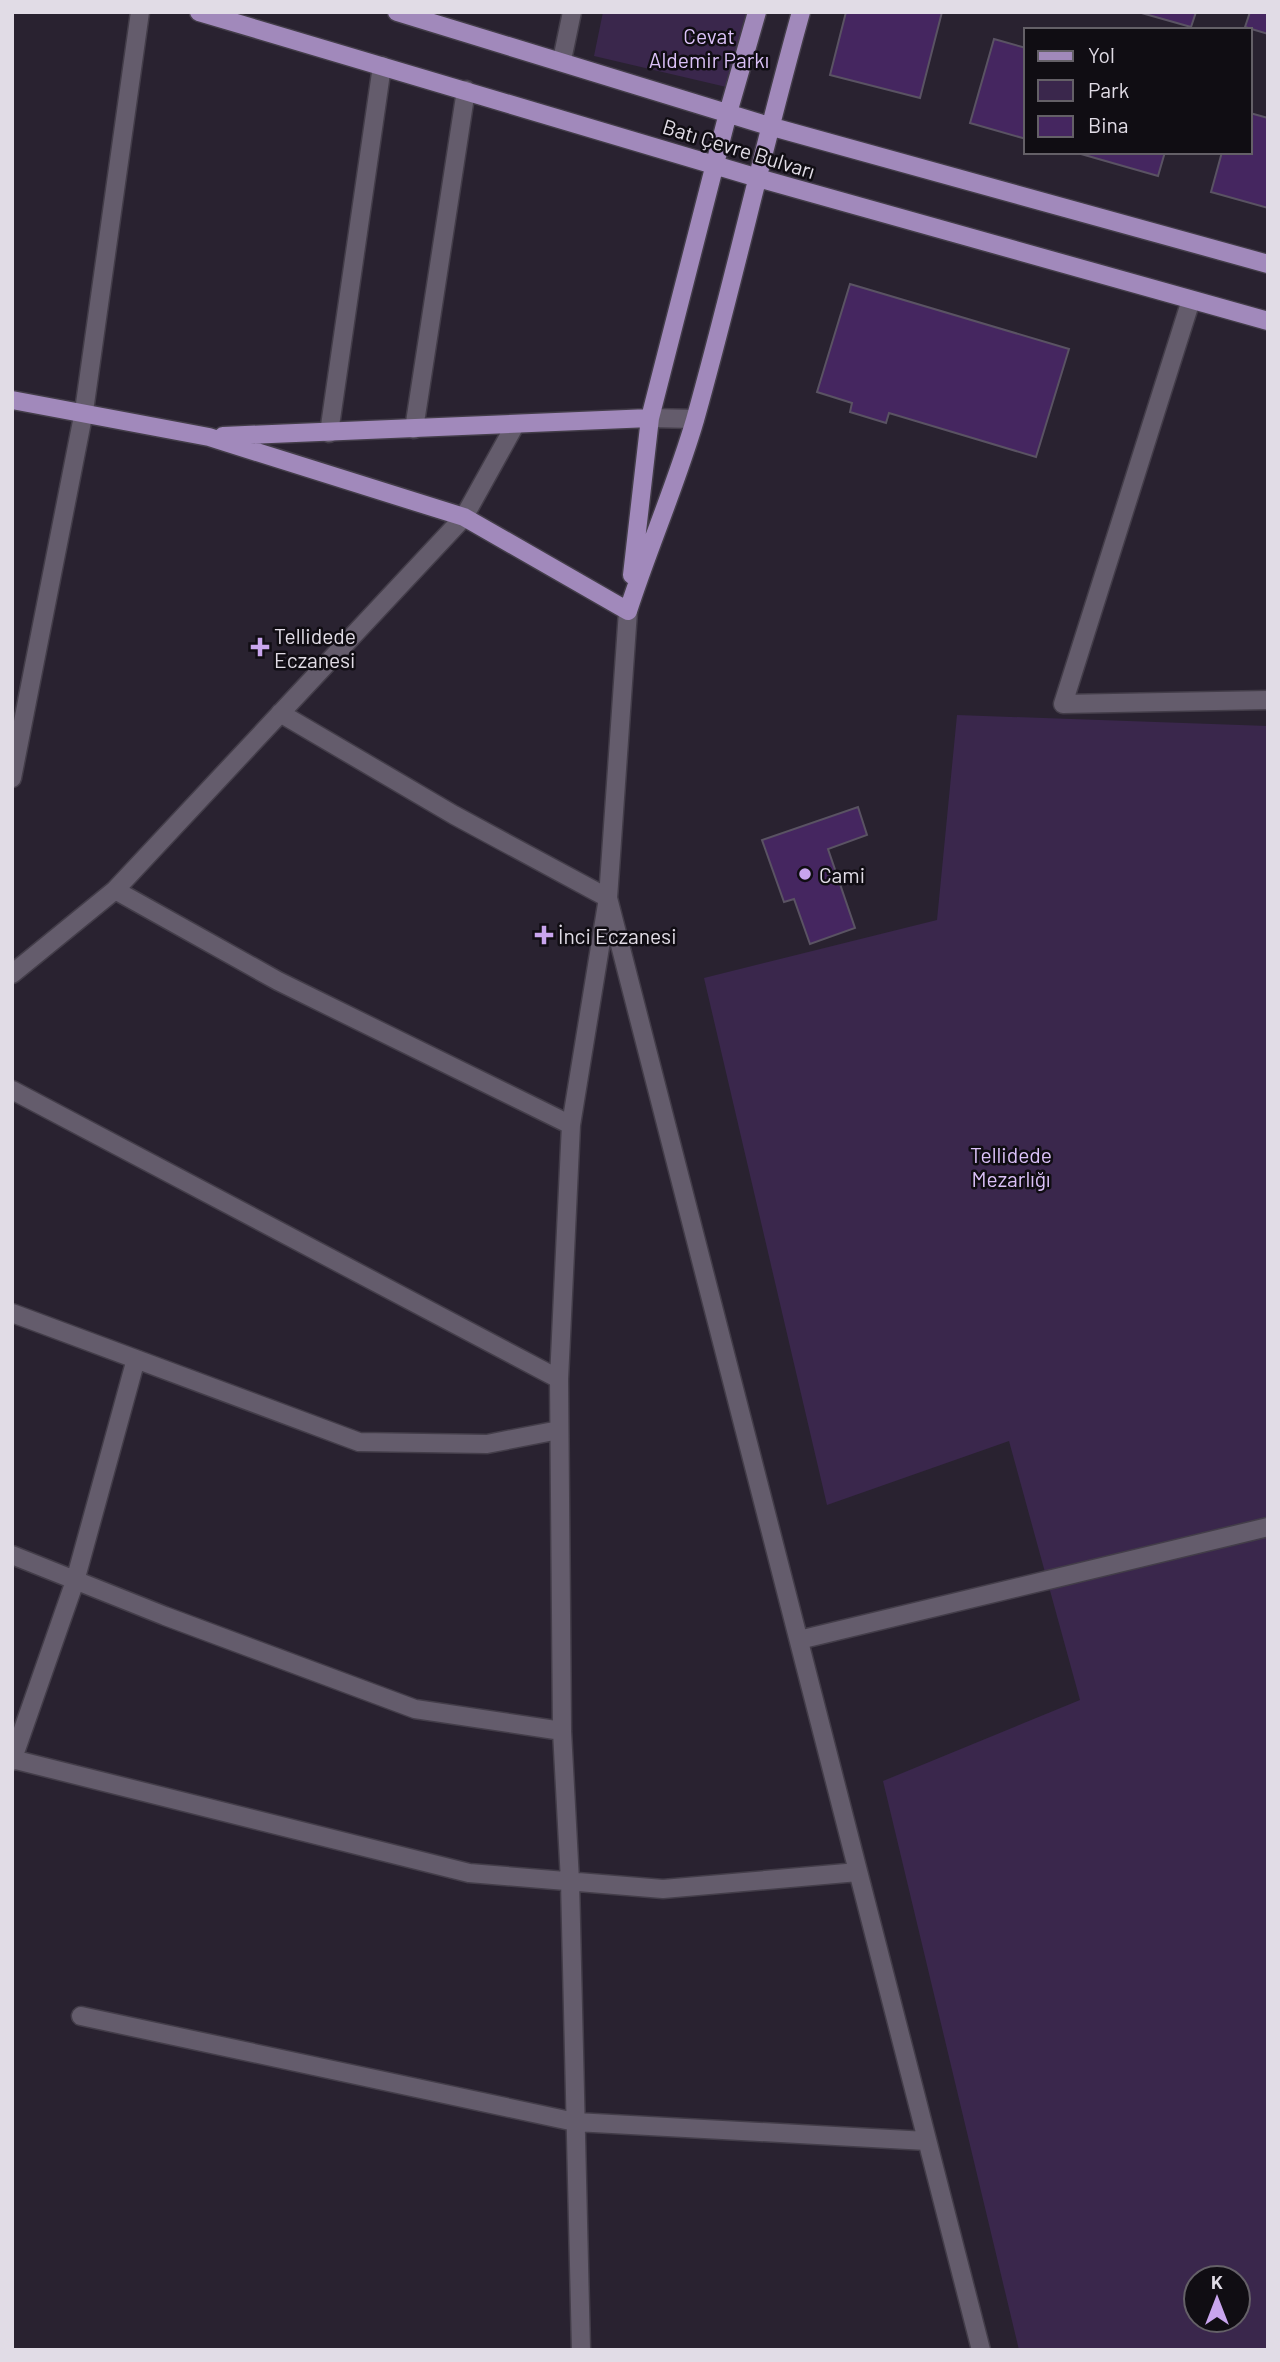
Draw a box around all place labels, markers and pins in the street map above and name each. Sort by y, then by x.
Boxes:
place label: Tellidede Eczanesi [274,623,356,672]
marker: Tellidede Eczanesi [252,639,268,655]
place label: Cami [819,862,865,887]
marker: Cami [797,866,813,882]
place label: İnci Eczanesi [558,923,676,948]
marker: İnci Eczanesi [536,927,552,943]

